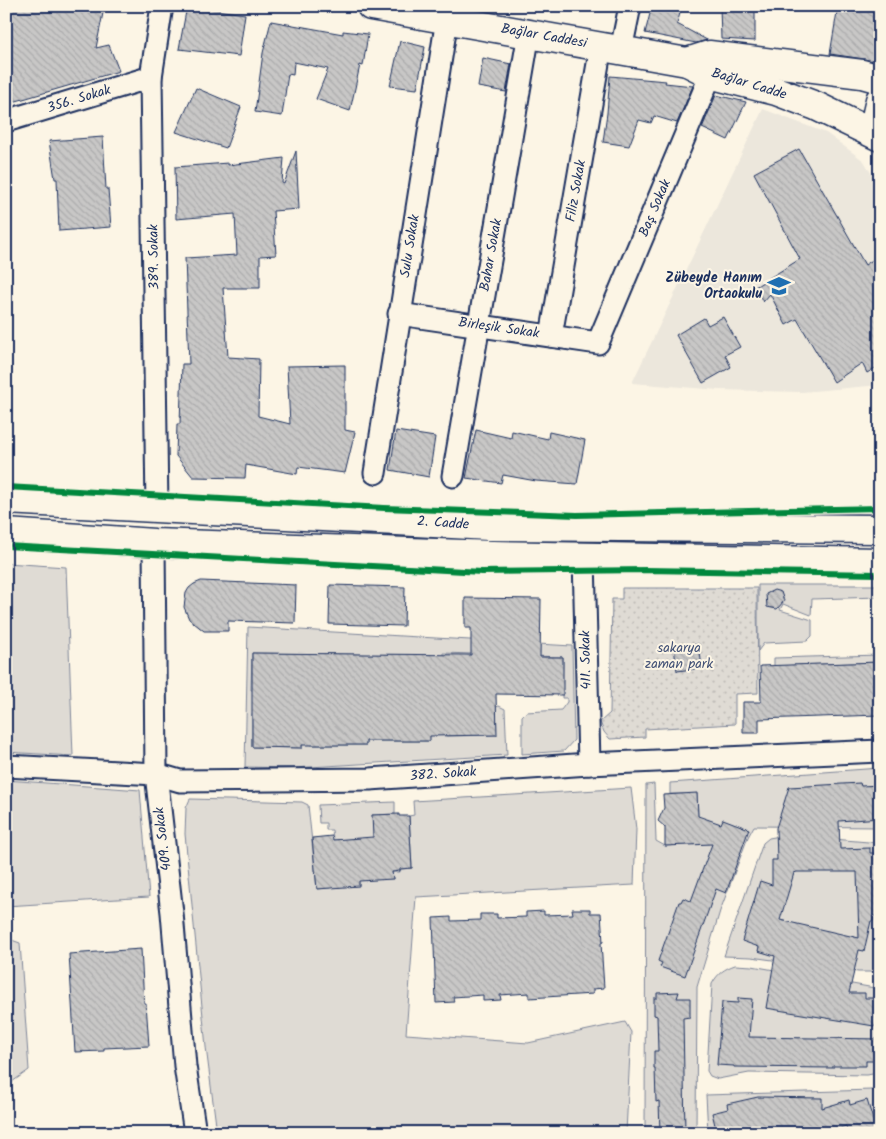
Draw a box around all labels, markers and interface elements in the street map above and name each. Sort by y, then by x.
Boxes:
street label: Bağlar Caddesi [499,18,589,54]
street label: Bağlar Cadde [709,62,790,106]
street label: 356. Sokak [44,79,114,119]
street label: Filiz Sokak [560,158,592,224]
street label: Baş Sokak [633,175,677,240]
street label: Sulu Sokak [394,213,426,279]
street label: Bahar Sokak [474,217,508,293]
street label: 389. Sokak [142,224,166,290]
place label: Zübeyde Hanım Ortaokulu [665,267,763,305]
school or university icon: Zübeyde Hanım Ortaokulu [766,273,792,299]
street label: Birleşik Sokak [457,311,541,345]
street label: 2. Cadde [416,510,471,536]
street label: 411. Sokak [574,630,598,690]
park label: sakarya zaman park [645,637,713,675]
street label: 382. Sokak [409,761,478,787]
street label: 409. Sokak [148,805,178,872]

